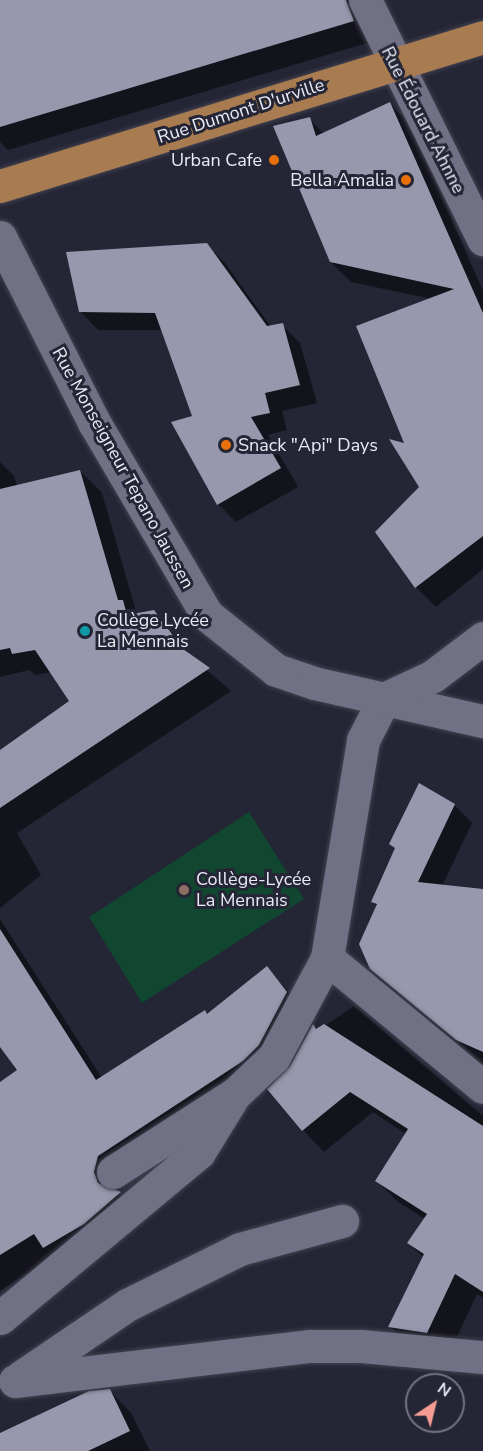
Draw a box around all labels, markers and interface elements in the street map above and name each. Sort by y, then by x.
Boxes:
street label: Rue Édouard Ahnne [377,43,469,197]
street label: Rue Dumont D'urville [155,74,327,148]
place label: Urban Cafe [171,149,262,171]
marker: Urban Cafe [267,153,281,167]
place label: Bella Amalia [290,169,394,191]
marker: Bella Amalia [399,173,413,187]
street label: Rue Monseigneur Tepano Jaussen [48,344,198,592]
place label: Snack "Api" Days [238,434,378,456]
marker: Snack "Api" Days [219,438,233,452]
place label: Collège Lycée La Mennais [97,610,209,652]
marker: Collège Lycée La Mennais [78,624,92,638]
place label: Collège-Lycée La Mennais [196,869,311,912]
marker: Collège-Lycée La Mennais [177,883,191,897]
north arrow [405,1373,465,1433]
text: N [433,1377,455,1402]

